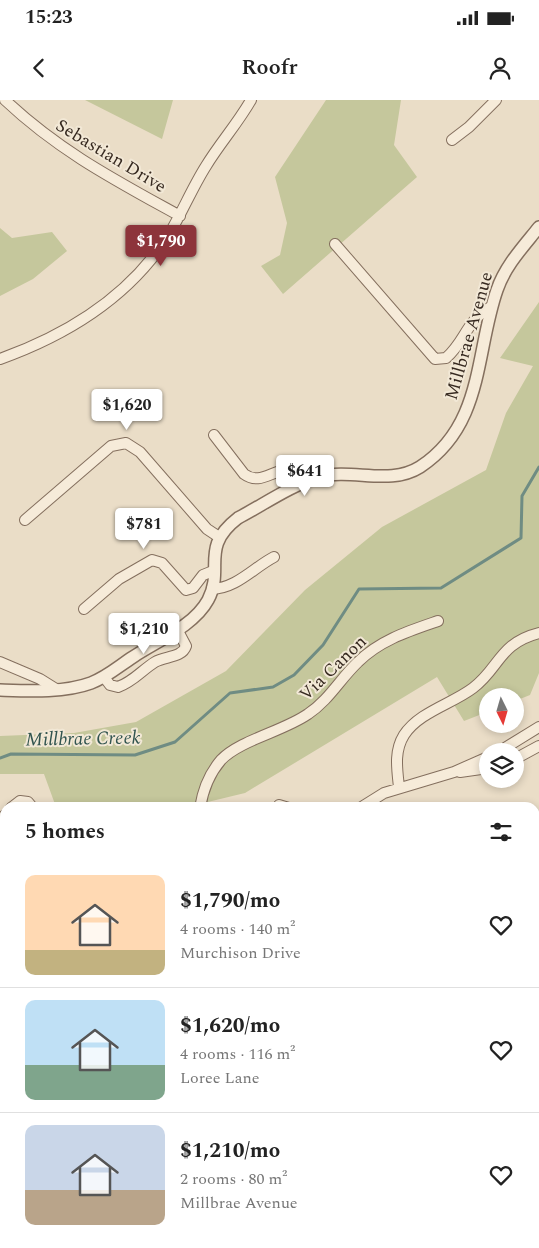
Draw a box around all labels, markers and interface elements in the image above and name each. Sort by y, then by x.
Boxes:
text: 15:23 [25,3,73,32]
text: Roofr [241,51,298,84]
icon: back [25,54,53,82]
icon: person [486,54,514,82]
street label: Sebastian Drive [50,112,172,200]
pin: $1,790 [120,224,202,267]
text: $1,790 [136,229,186,253]
street label: Millbrae Avenue [438,269,500,403]
pin: $1,620 [86,388,168,431]
text: $1,620 [102,393,152,417]
pin: $641 [275,454,335,497]
text: $641 [287,459,323,483]
pin: $781 [114,508,174,550]
text: $781 [126,512,162,536]
pin: $1,210 [103,612,185,655]
text: $1,210 [119,617,169,641]
street label: Via Canon [293,629,373,707]
north arrow [479,688,524,732]
map controls [479,688,524,788]
water label: Millbrae Creek [25,723,141,755]
button: layers [479,743,524,788]
text: 5 homes [25,816,105,848]
icon: filters [487,818,515,846]
text: $1,790/mo [180,885,280,917]
icon: home [65,895,125,955]
icon: heart [487,911,515,939]
text: 4 rooms · 140 m² [180,917,295,941]
text: Murchison Drive [180,941,301,965]
text: $1,620/mo [180,1010,280,1042]
icon: home [65,1020,125,1080]
icon: heart [487,1036,515,1064]
text: 4 rooms · 116 m² [180,1042,295,1066]
text: Loree Lane [180,1066,260,1090]
text: $1,210/mo [180,1135,280,1167]
icon: home [65,1145,125,1205]
icon: heart [487,1161,515,1189]
text: 2 rooms · 80 m² [180,1167,287,1191]
text: Millbrae Avenue [180,1191,298,1215]

